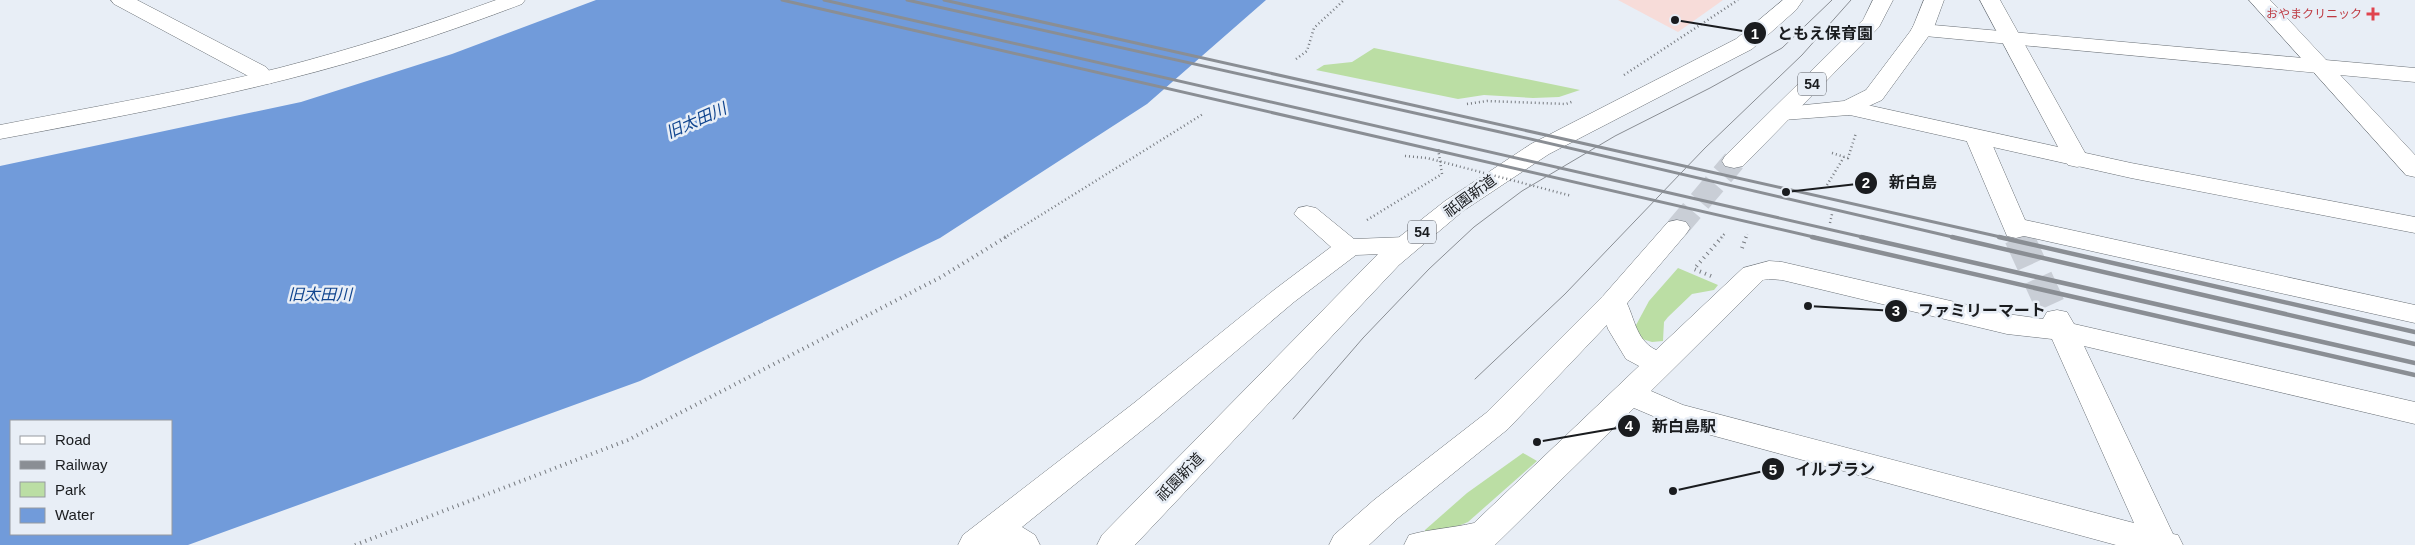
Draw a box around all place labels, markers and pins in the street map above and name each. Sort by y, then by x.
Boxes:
place label: おやまクリニック [2266,7,2362,21]
marker: おやまクリニック [2366,7,2380,21]
callout: ともえ保育園 [1742,18,1883,49]
callout: 新白島 [1854,167,1947,198]
callout: ファミリーマート [1883,295,2056,326]
callout: 新白島駅 [1617,411,1726,442]
callout: イルブラン [1760,454,1885,485]

